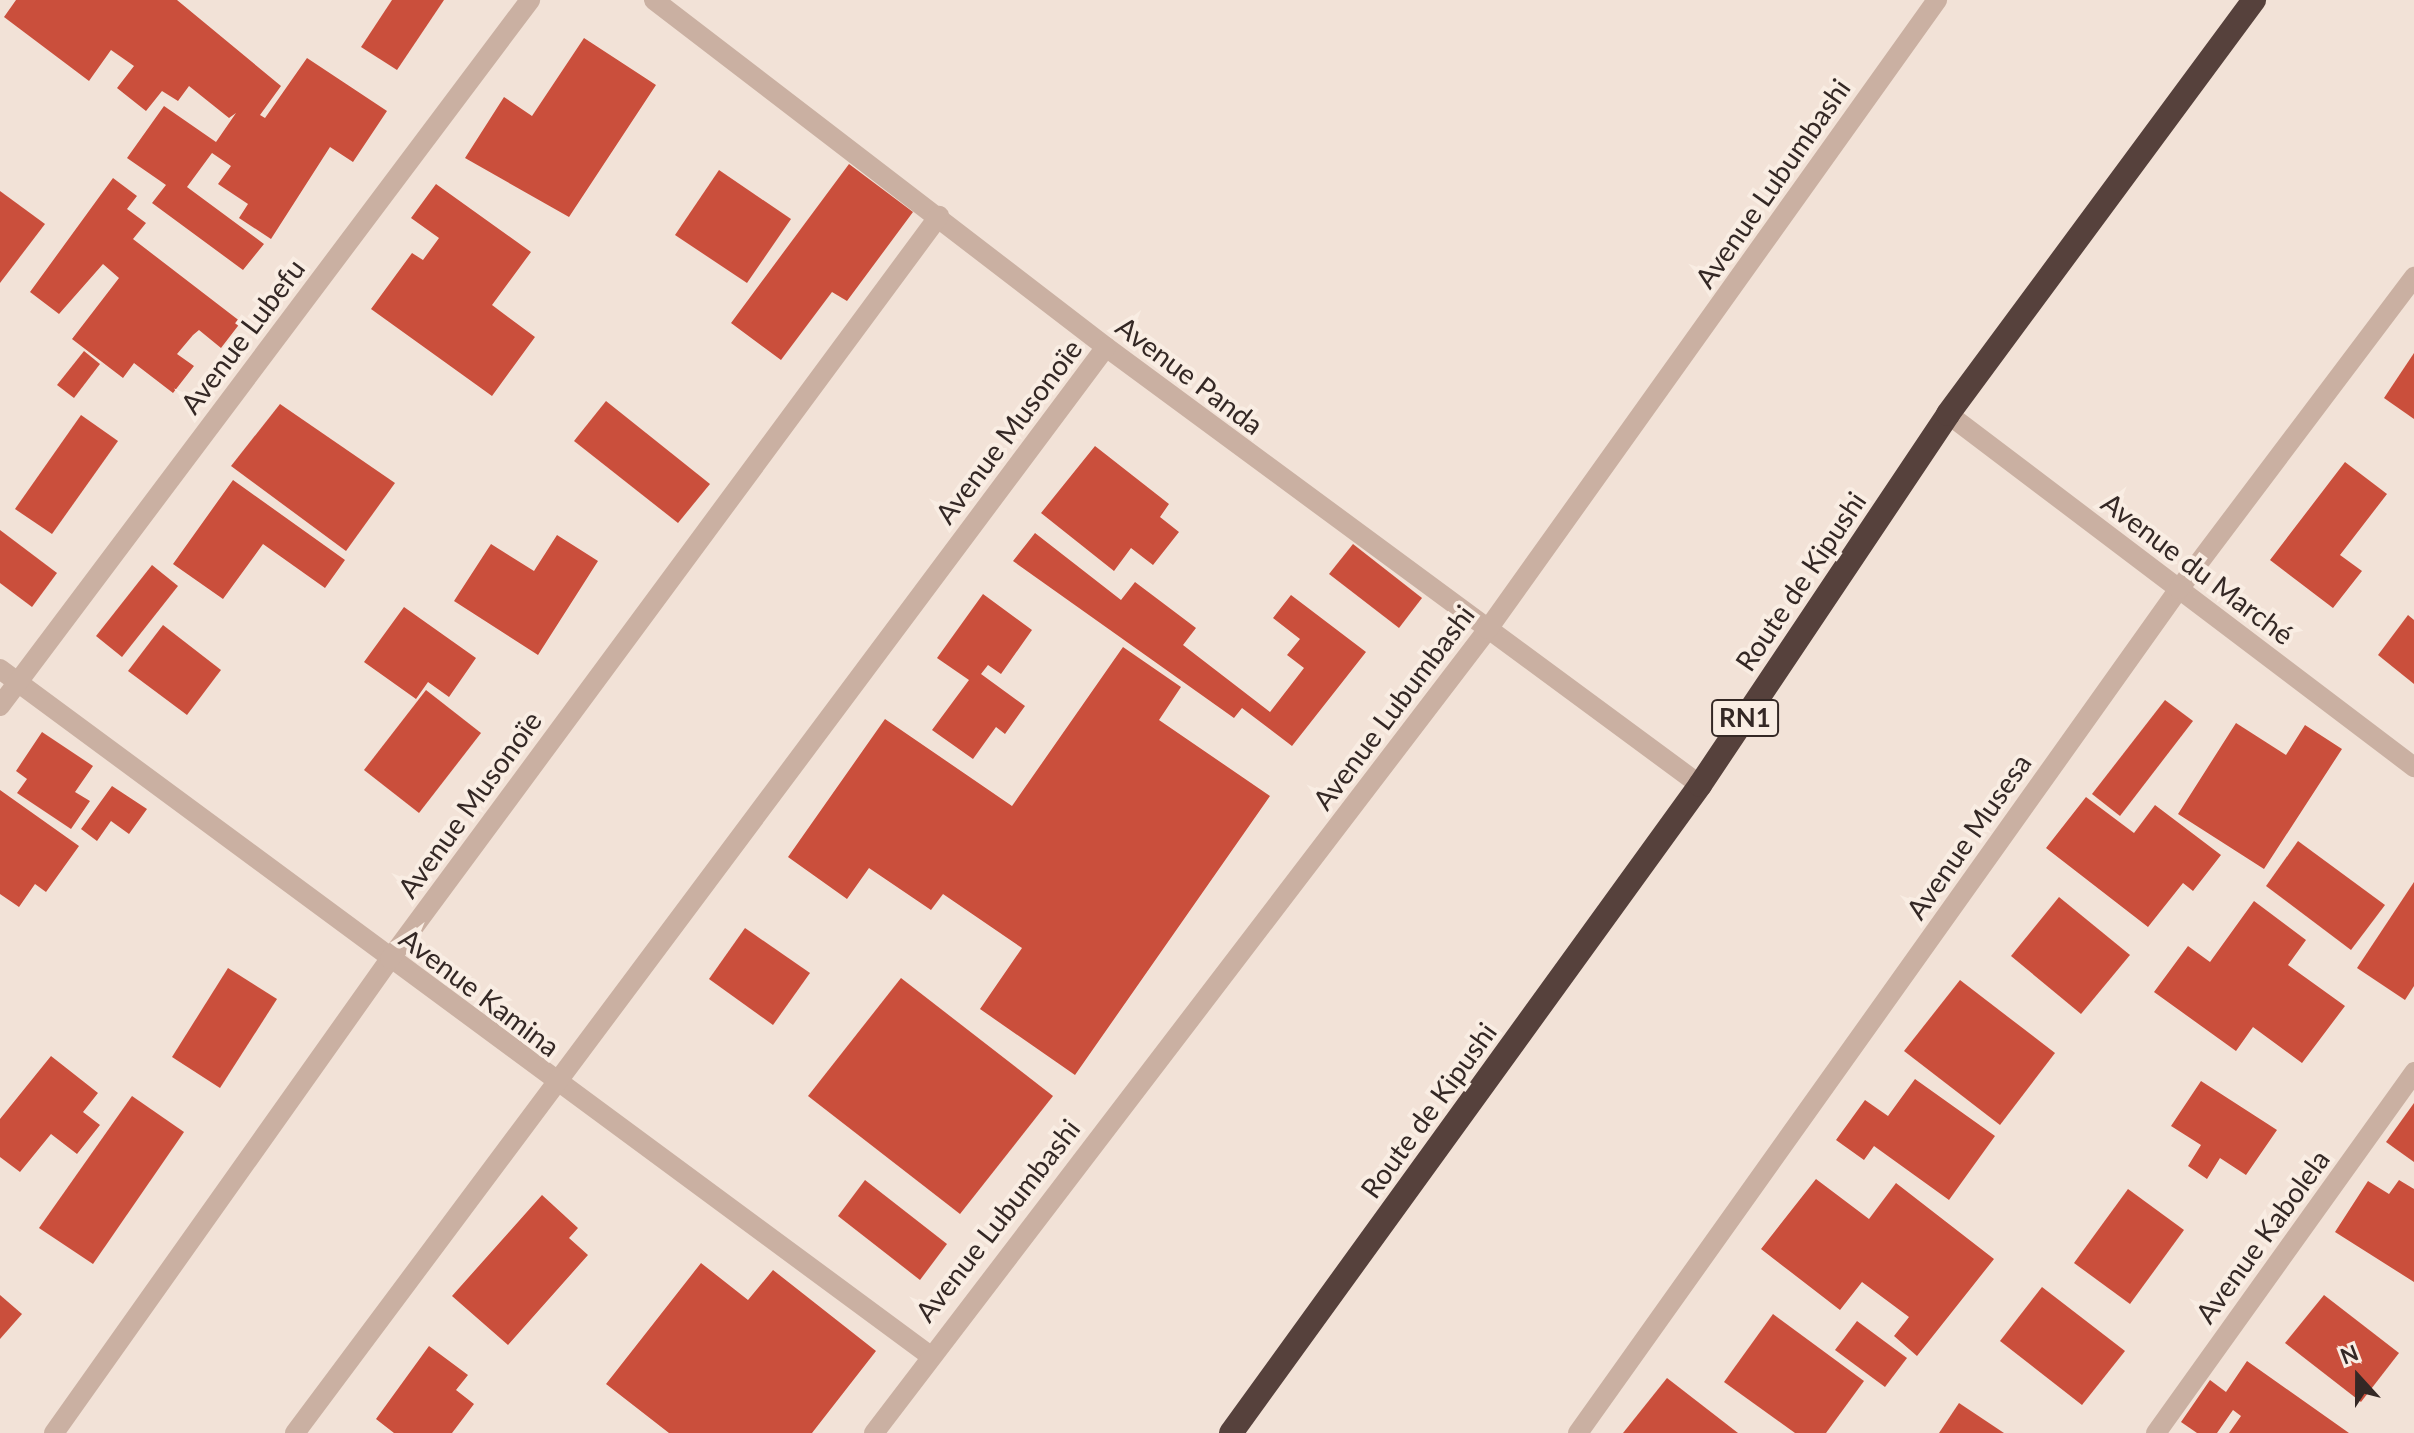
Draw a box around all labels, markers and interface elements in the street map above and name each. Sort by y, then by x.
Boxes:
street label: Avenue Lubumbashi [1687,72,1857,294]
street label: Avenue Lubefu [173,252,311,420]
street label: Avenue Panda [1110,309,1270,441]
street label: Avenue Musonoïe [928,332,1088,530]
street label: Route de Kipushi [1728,485,1872,677]
street label: Avenue du Marché [2096,485,2300,651]
street label: Avenue Lubumbashi [1305,598,1481,816]
road number: RN1 [1711,696,1779,740]
street label: Avenue Musonoïe [390,704,548,904]
street label: Avenue Musesa [1899,747,2037,925]
street label: Avenue Kamina [393,921,567,1063]
street label: Route de Kipushi [1353,1016,1503,1204]
street label: Avenue Lubumbashi [908,1112,1086,1328]
street label: Avenue Kabolela [2188,1143,2336,1329]
north arrow [2318,1337,2398,1417]
text: N [2336,1338,2362,1370]

